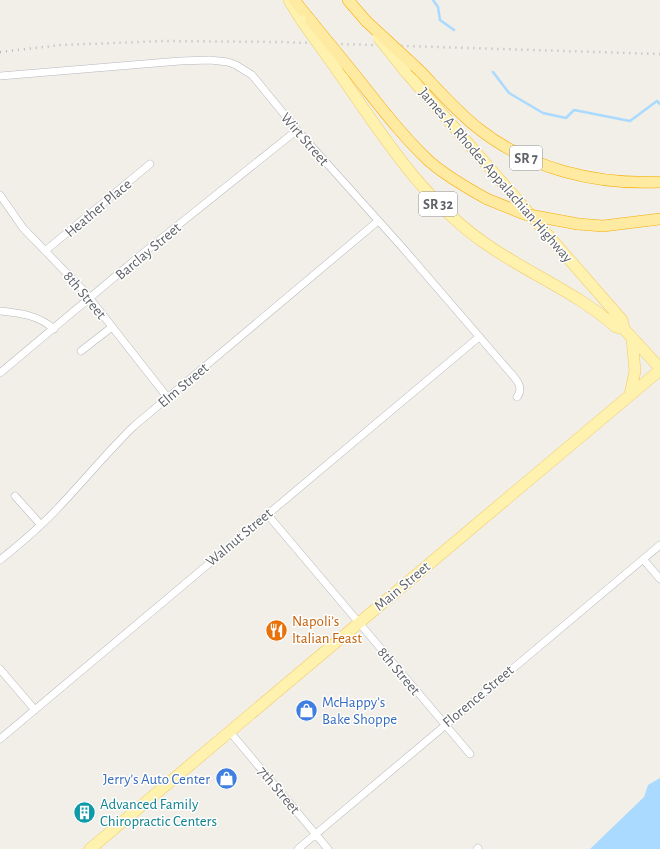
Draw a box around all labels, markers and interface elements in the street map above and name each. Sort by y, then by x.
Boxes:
street label: James A. Rhodes Appalachian Highway [416,85,576,266]
street label: Wirt Street [278,110,332,169]
road number: SR 7 [510,146,542,170]
street label: Heather Place [62,176,135,240]
road number: SR 32 [419,192,457,216]
street label: Barclay Street [113,220,184,283]
street label: 8th Street [60,268,109,322]
street label: Elm Street [155,360,212,411]
street label: Walnut Street [203,505,275,569]
street label: Main Street [372,559,433,614]
place label: Napoli’s Italian Feast [292,614,362,646]
restaurant icon: Napoli’s Italian Feast [264,617,290,643]
street label: 8th Street [374,644,423,698]
street label: Florence Street [440,662,517,730]
place label: McHappy’s Bake Shoppe [322,695,397,727]
shop icon: McHappy’s Bake Shoppe [294,698,320,724]
street label: 7th Street [255,764,303,817]
shop icon: Jerry’s Auto Center [213,766,239,792]
place label: Jerry’s Auto Center [103,772,210,787]
place label: Advanced Family Chiropractic Centers [100,797,217,829]
building icon: Advanced Family Chiropractic Centers [71,800,97,826]

